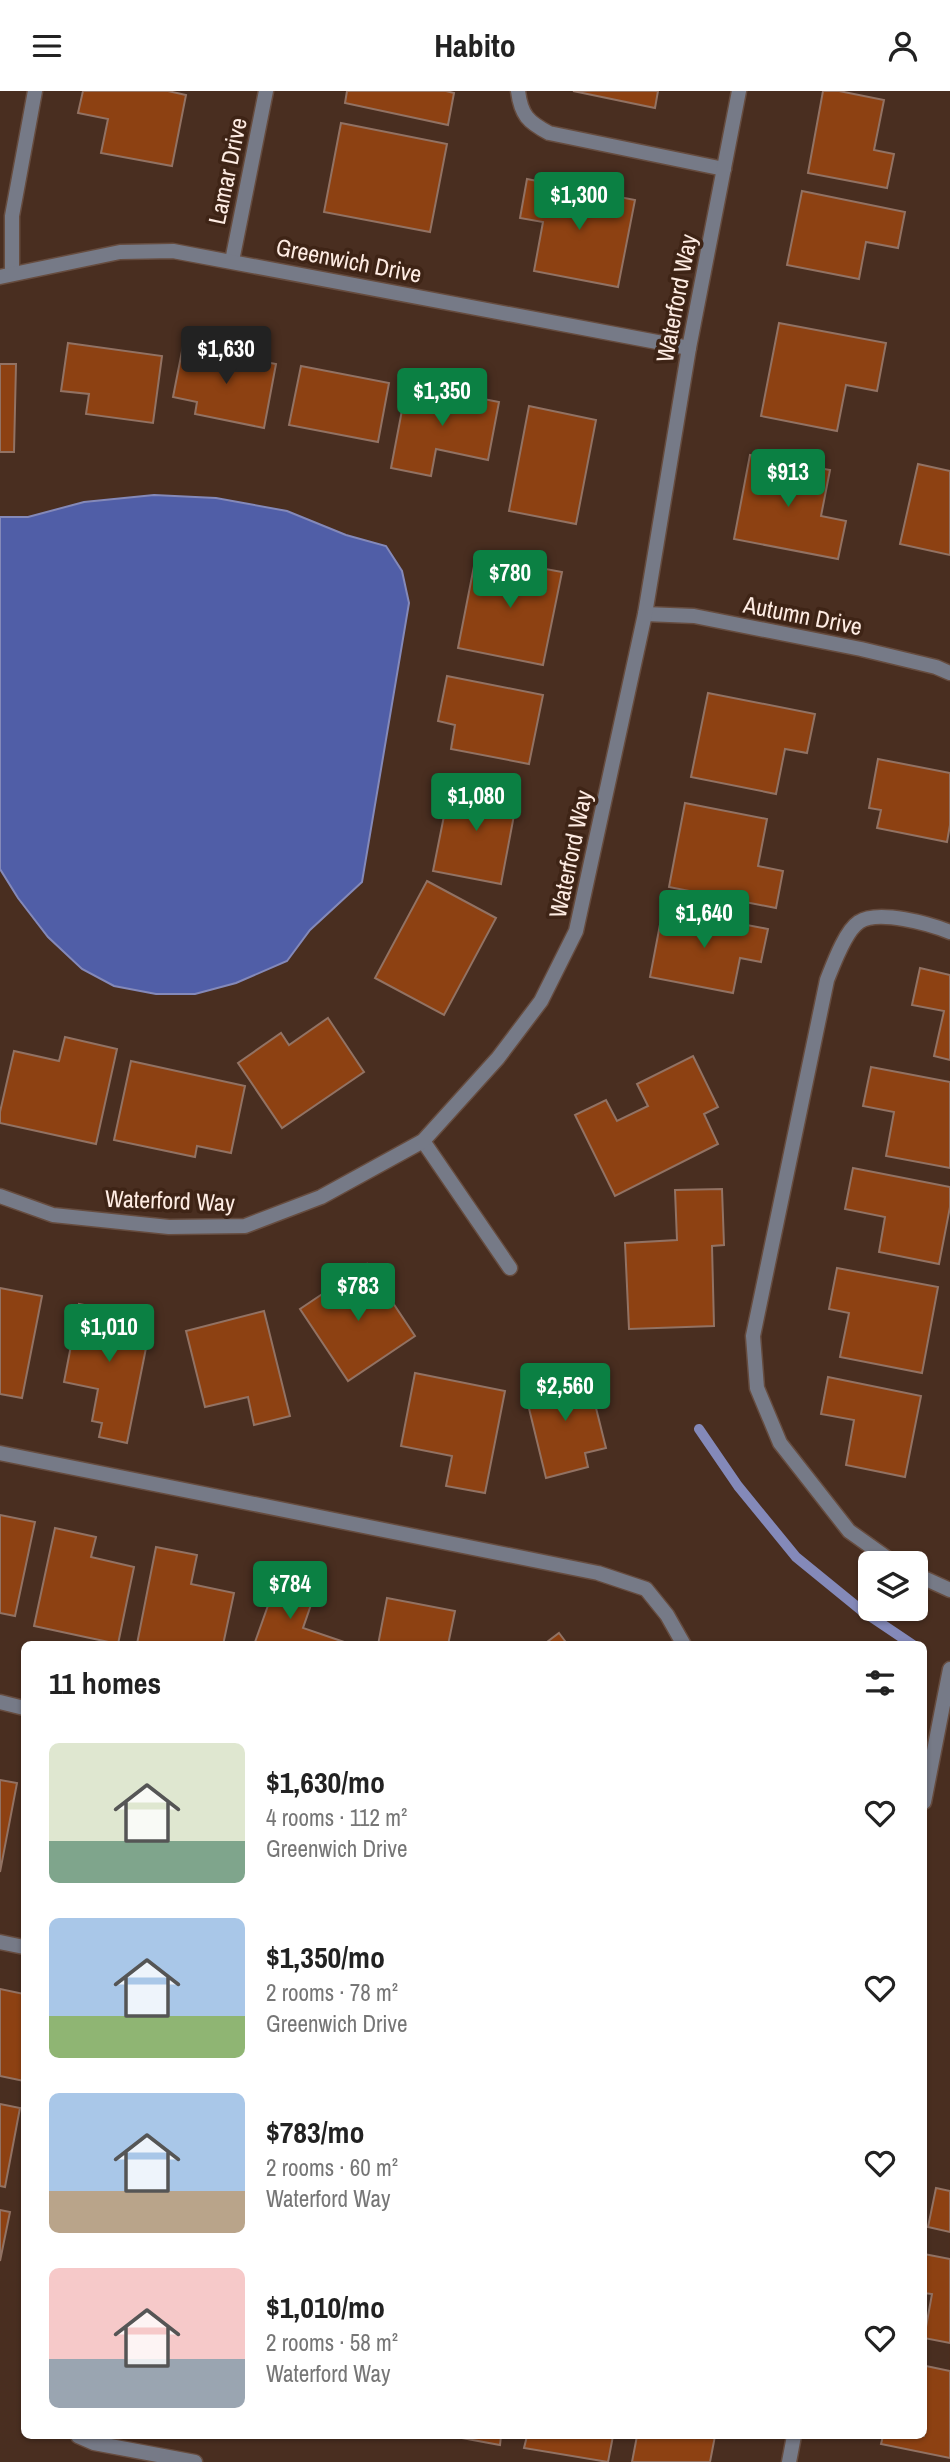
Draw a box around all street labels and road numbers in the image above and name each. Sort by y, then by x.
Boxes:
street label: Lamar Drive [200,115,254,227]
street label: Greenwich Drive [273,230,425,290]
street label: Waterford Way [648,231,704,365]
street label: Autumn Drive [740,588,865,642]
street label: Waterford Way [541,787,599,921]
street label: Waterford Way [105,1182,236,1218]

